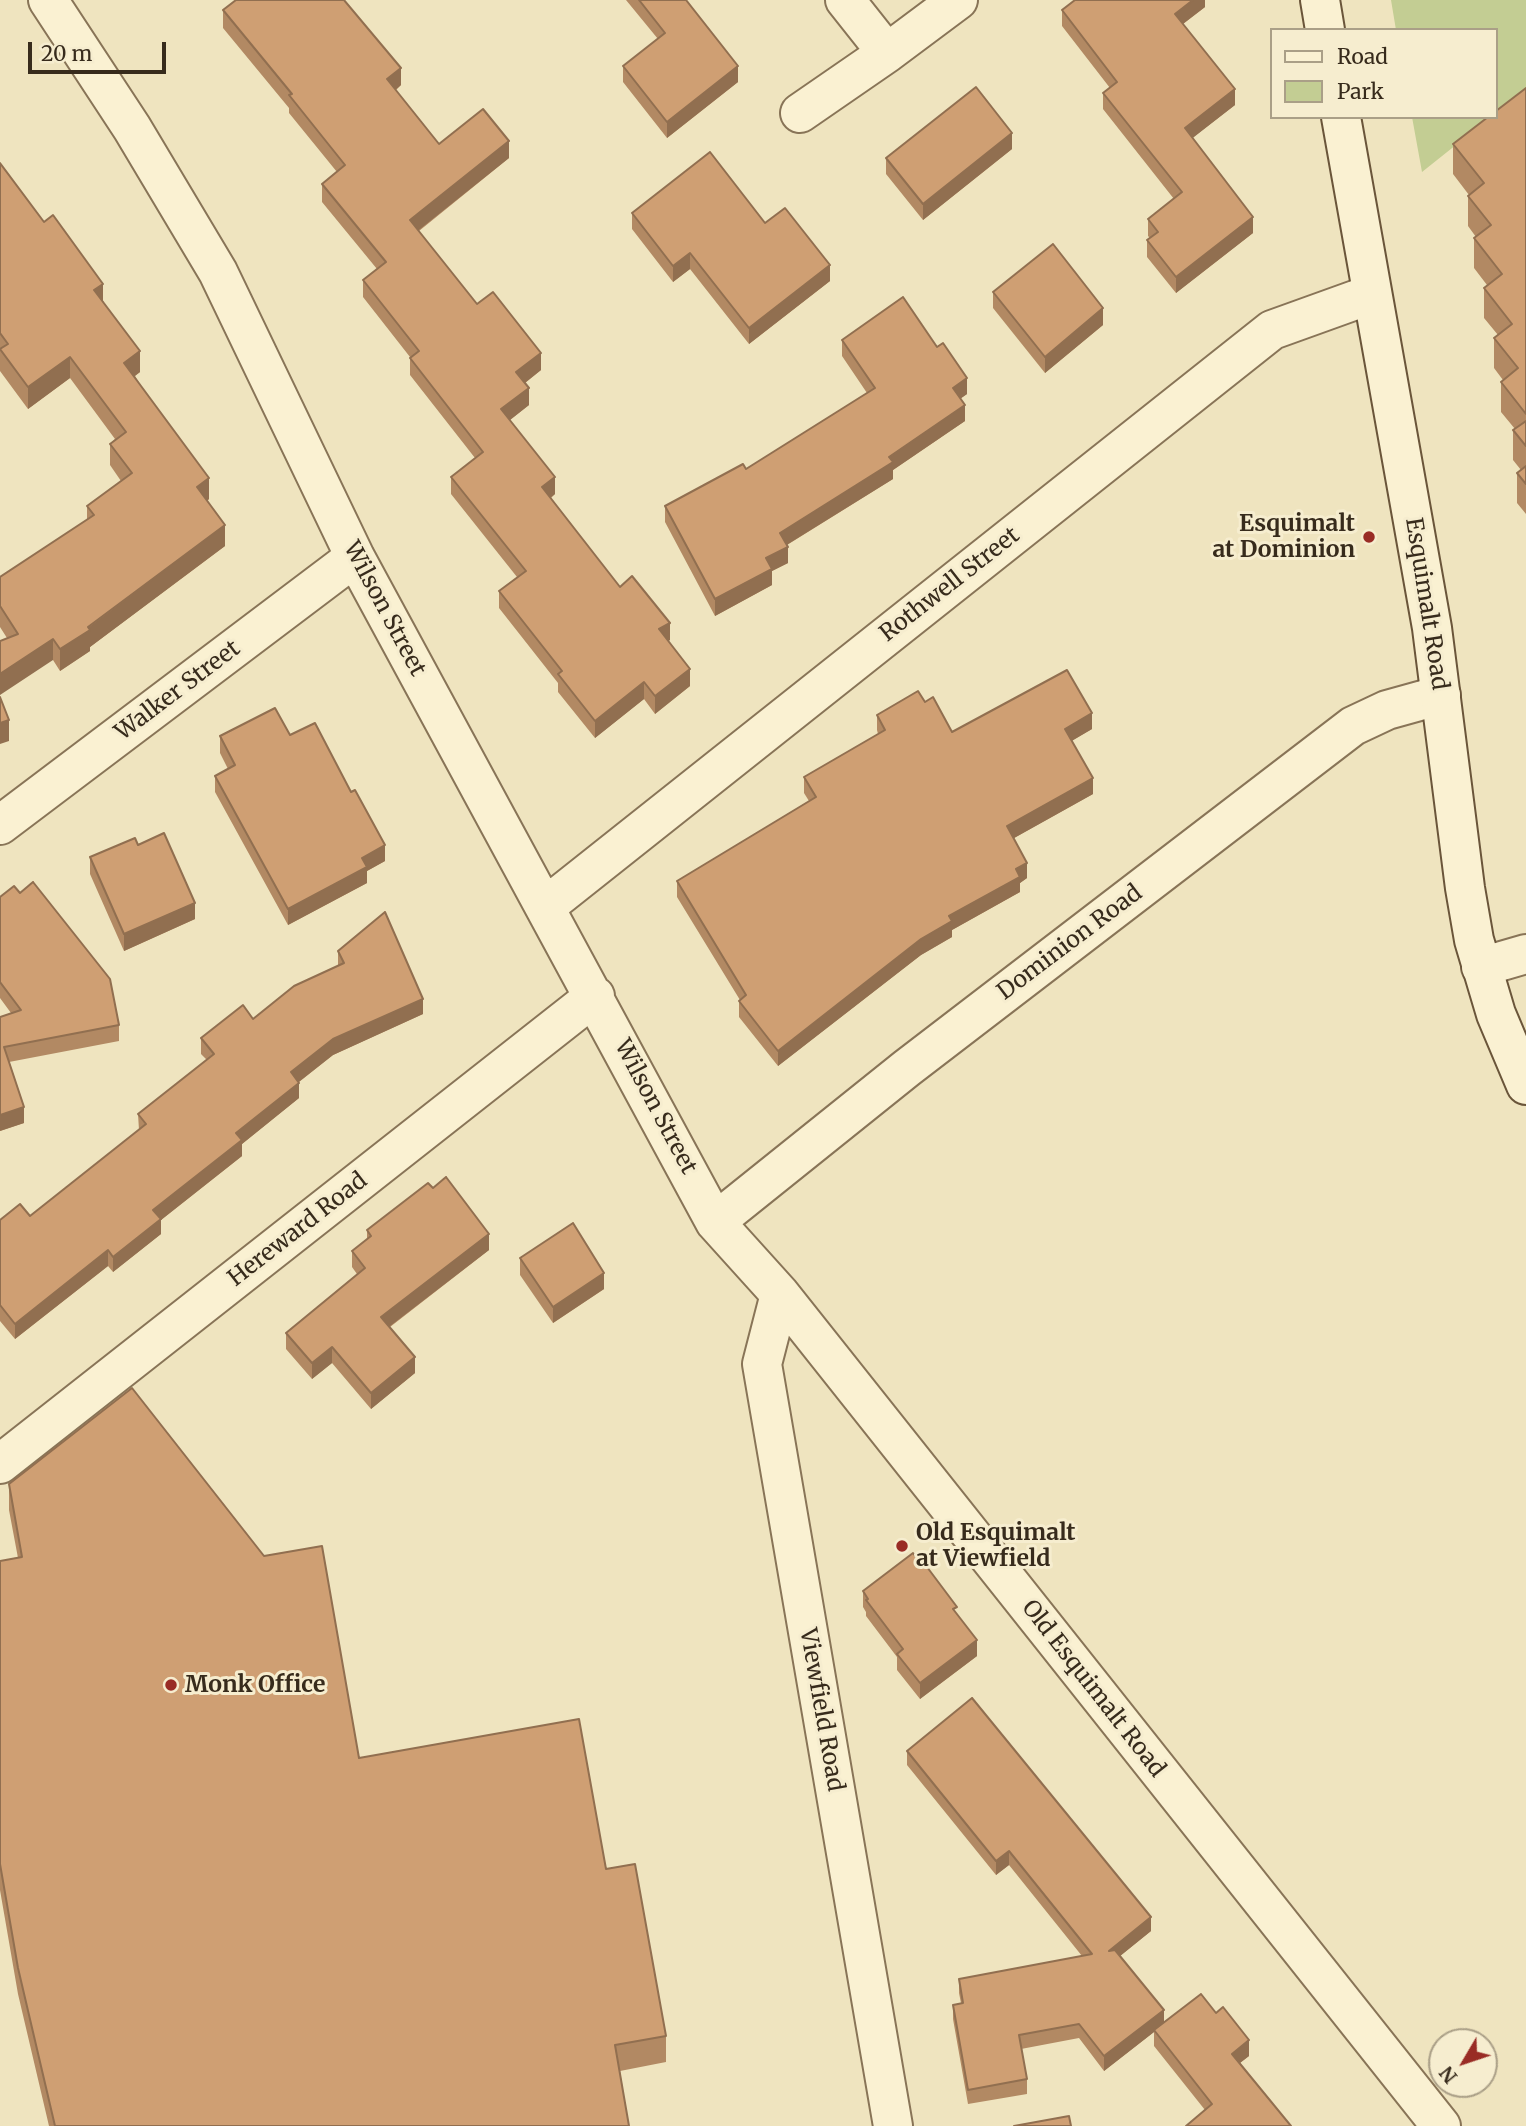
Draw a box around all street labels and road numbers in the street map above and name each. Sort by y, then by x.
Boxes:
street label: Esquimalt Road [1399,516,1453,692]
street label: Rothwell Street [875,522,1025,648]
street label: Wilson Street [337,537,431,681]
street label: Walker Street [110,635,246,747]
street label: Dominion Road [992,880,1148,1006]
street label: Wilson Street [608,1035,702,1179]
street label: Hereward Road [223,1167,373,1293]
street label: Old Esquimalt Road [1015,1595,1171,1783]
street label: Viewfield Road [793,1626,849,1794]

